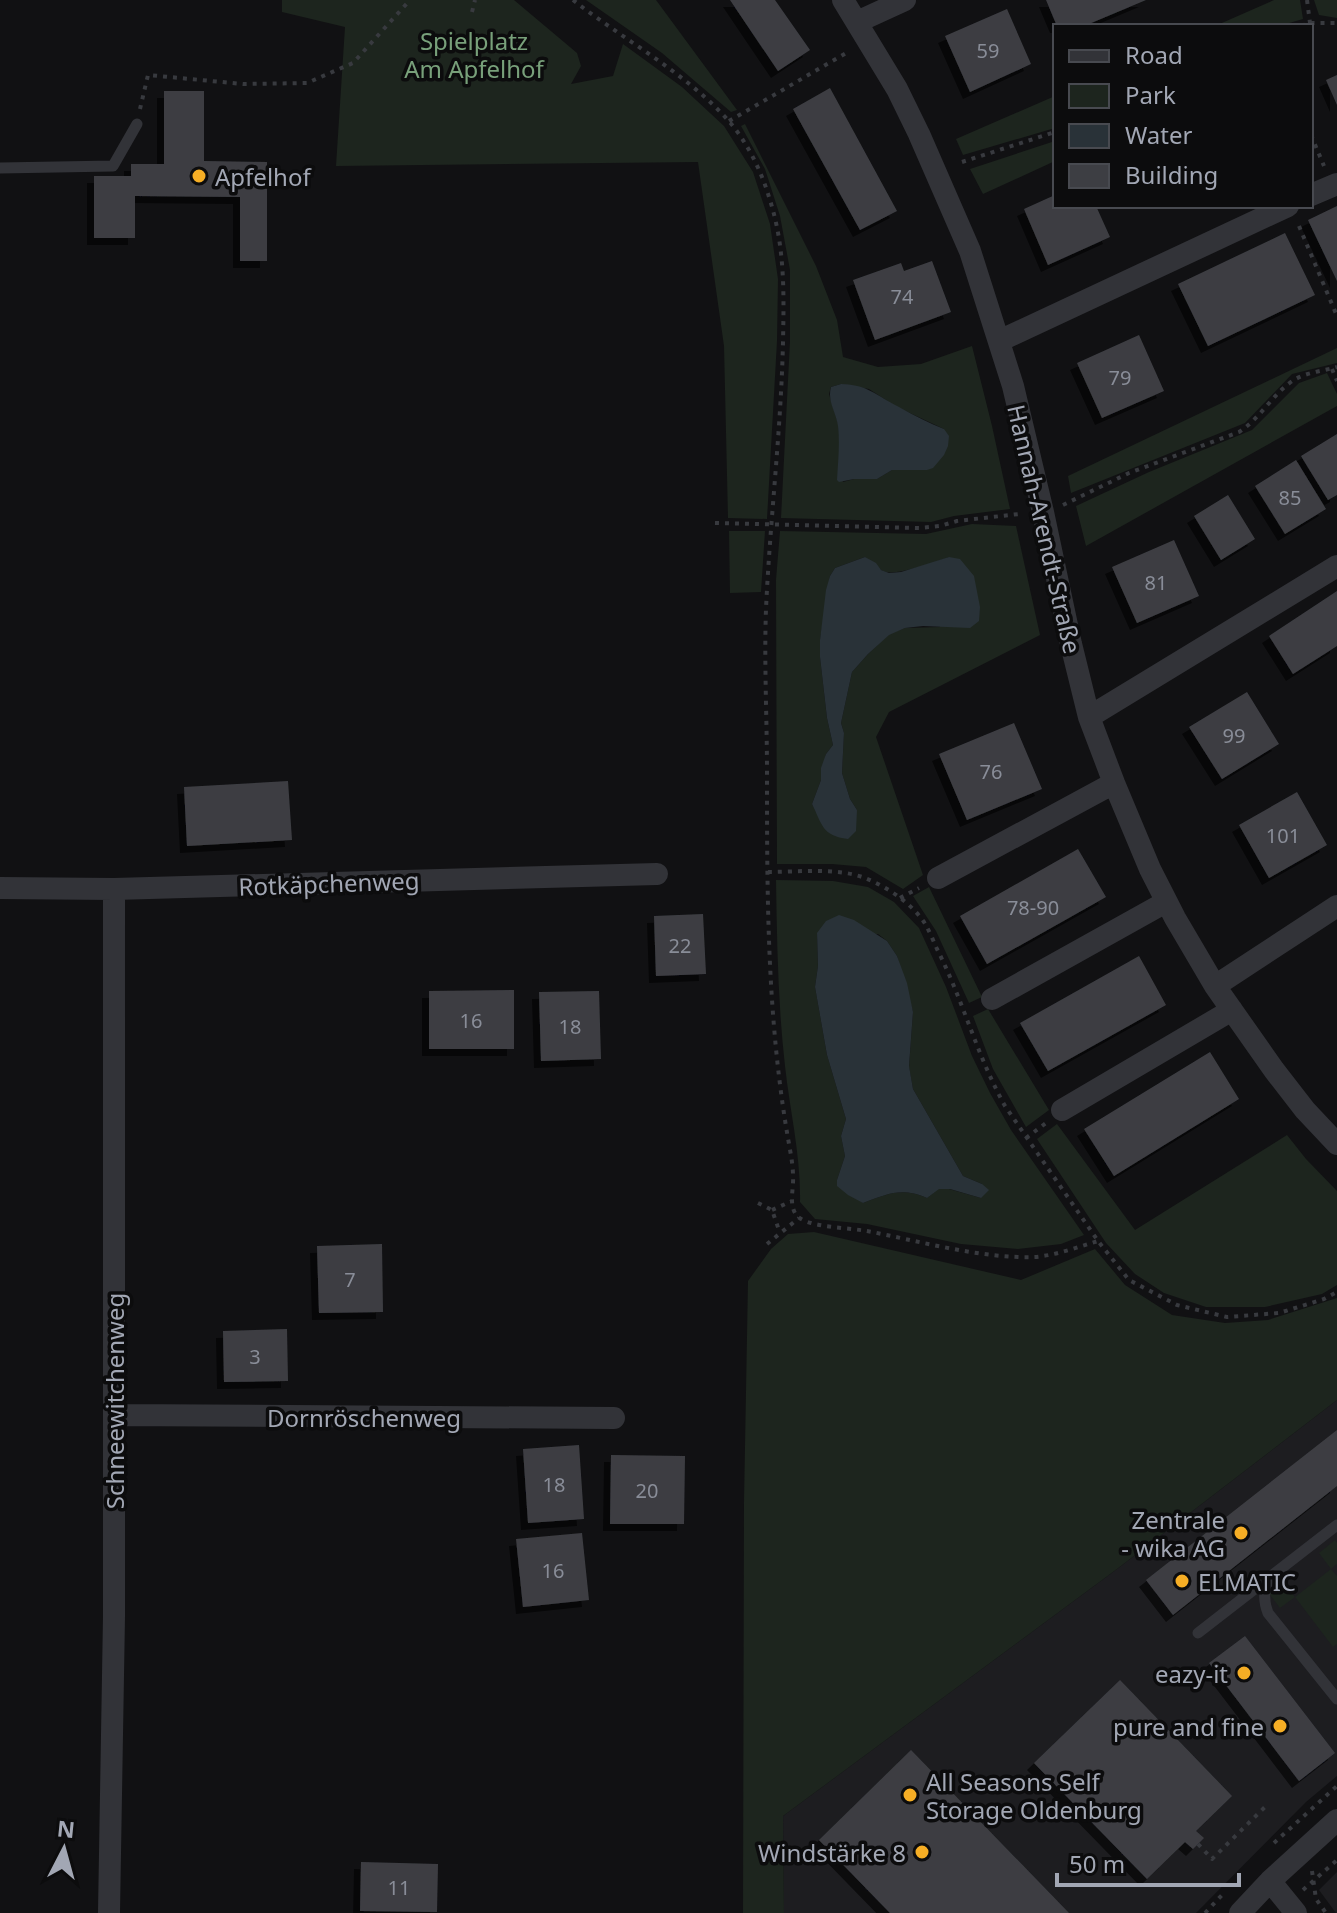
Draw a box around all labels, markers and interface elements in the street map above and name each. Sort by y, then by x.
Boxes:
park label: Spielplatz Am Apfelhof [404,24,546,85]
legend [1053,24,1313,208]
house number: 59 [977,37,999,64]
text: Road [1125,38,1183,71]
text: Park [1125,78,1176,111]
text: Water [1125,118,1193,151]
text: Building [1125,158,1218,191]
place label: Apfelhof [215,160,312,193]
marker: Apfelhof [190,167,208,185]
house number: 74 [891,283,914,310]
house number: 79 [1109,364,1131,391]
street label: Hannah-Arendt-Straße [1000,401,1090,657]
house number: 85 [1279,484,1301,511]
house number: 81 [1145,569,1167,596]
house number: 99 [1223,722,1245,749]
house number: 76 [980,758,1002,785]
house number: 101 [1266,822,1300,849]
street label: Rotkäpchenweg [238,863,420,903]
house number: 78-90 [1007,894,1059,921]
house number: 22 [669,932,691,959]
house number: 16 [460,1007,482,1034]
house number: 18 [559,1013,581,1040]
house number: 7 [344,1266,356,1293]
street label: Schneewitchenweg [98,1293,131,1509]
house number: 3 [249,1343,261,1370]
street label: Dornröschenweg [267,1401,461,1434]
house number: 18 [543,1471,565,1498]
house number: 20 [636,1477,658,1504]
place label: Zentrale - wika AG [1121,1503,1225,1564]
marker: Zentrale - wika AG [1232,1524,1250,1542]
house number: 16 [542,1557,564,1584]
place label: ELMATIC [1198,1565,1296,1598]
marker: ELMATIC [1173,1572,1191,1590]
place label: eazy-it [1155,1657,1228,1690]
marker: eazy-it [1235,1664,1253,1682]
place label: pure and fine [1113,1710,1264,1743]
marker: pure and fine [1271,1717,1289,1735]
place label: All Seasons Self Storage Oldenburg [926,1765,1142,1826]
marker: All Seasons Self Storage Oldenburg [901,1786,919,1804]
north arrow [24,1809,104,1889]
text: N [56,1812,77,1844]
place label: Windstärke 8 [758,1836,906,1869]
scale bar [1057,1837,1239,1887]
marker: Windstärke 8 [913,1843,931,1861]
text: 50 m [1069,1847,1125,1880]
house number: 11 [388,1874,410,1901]

